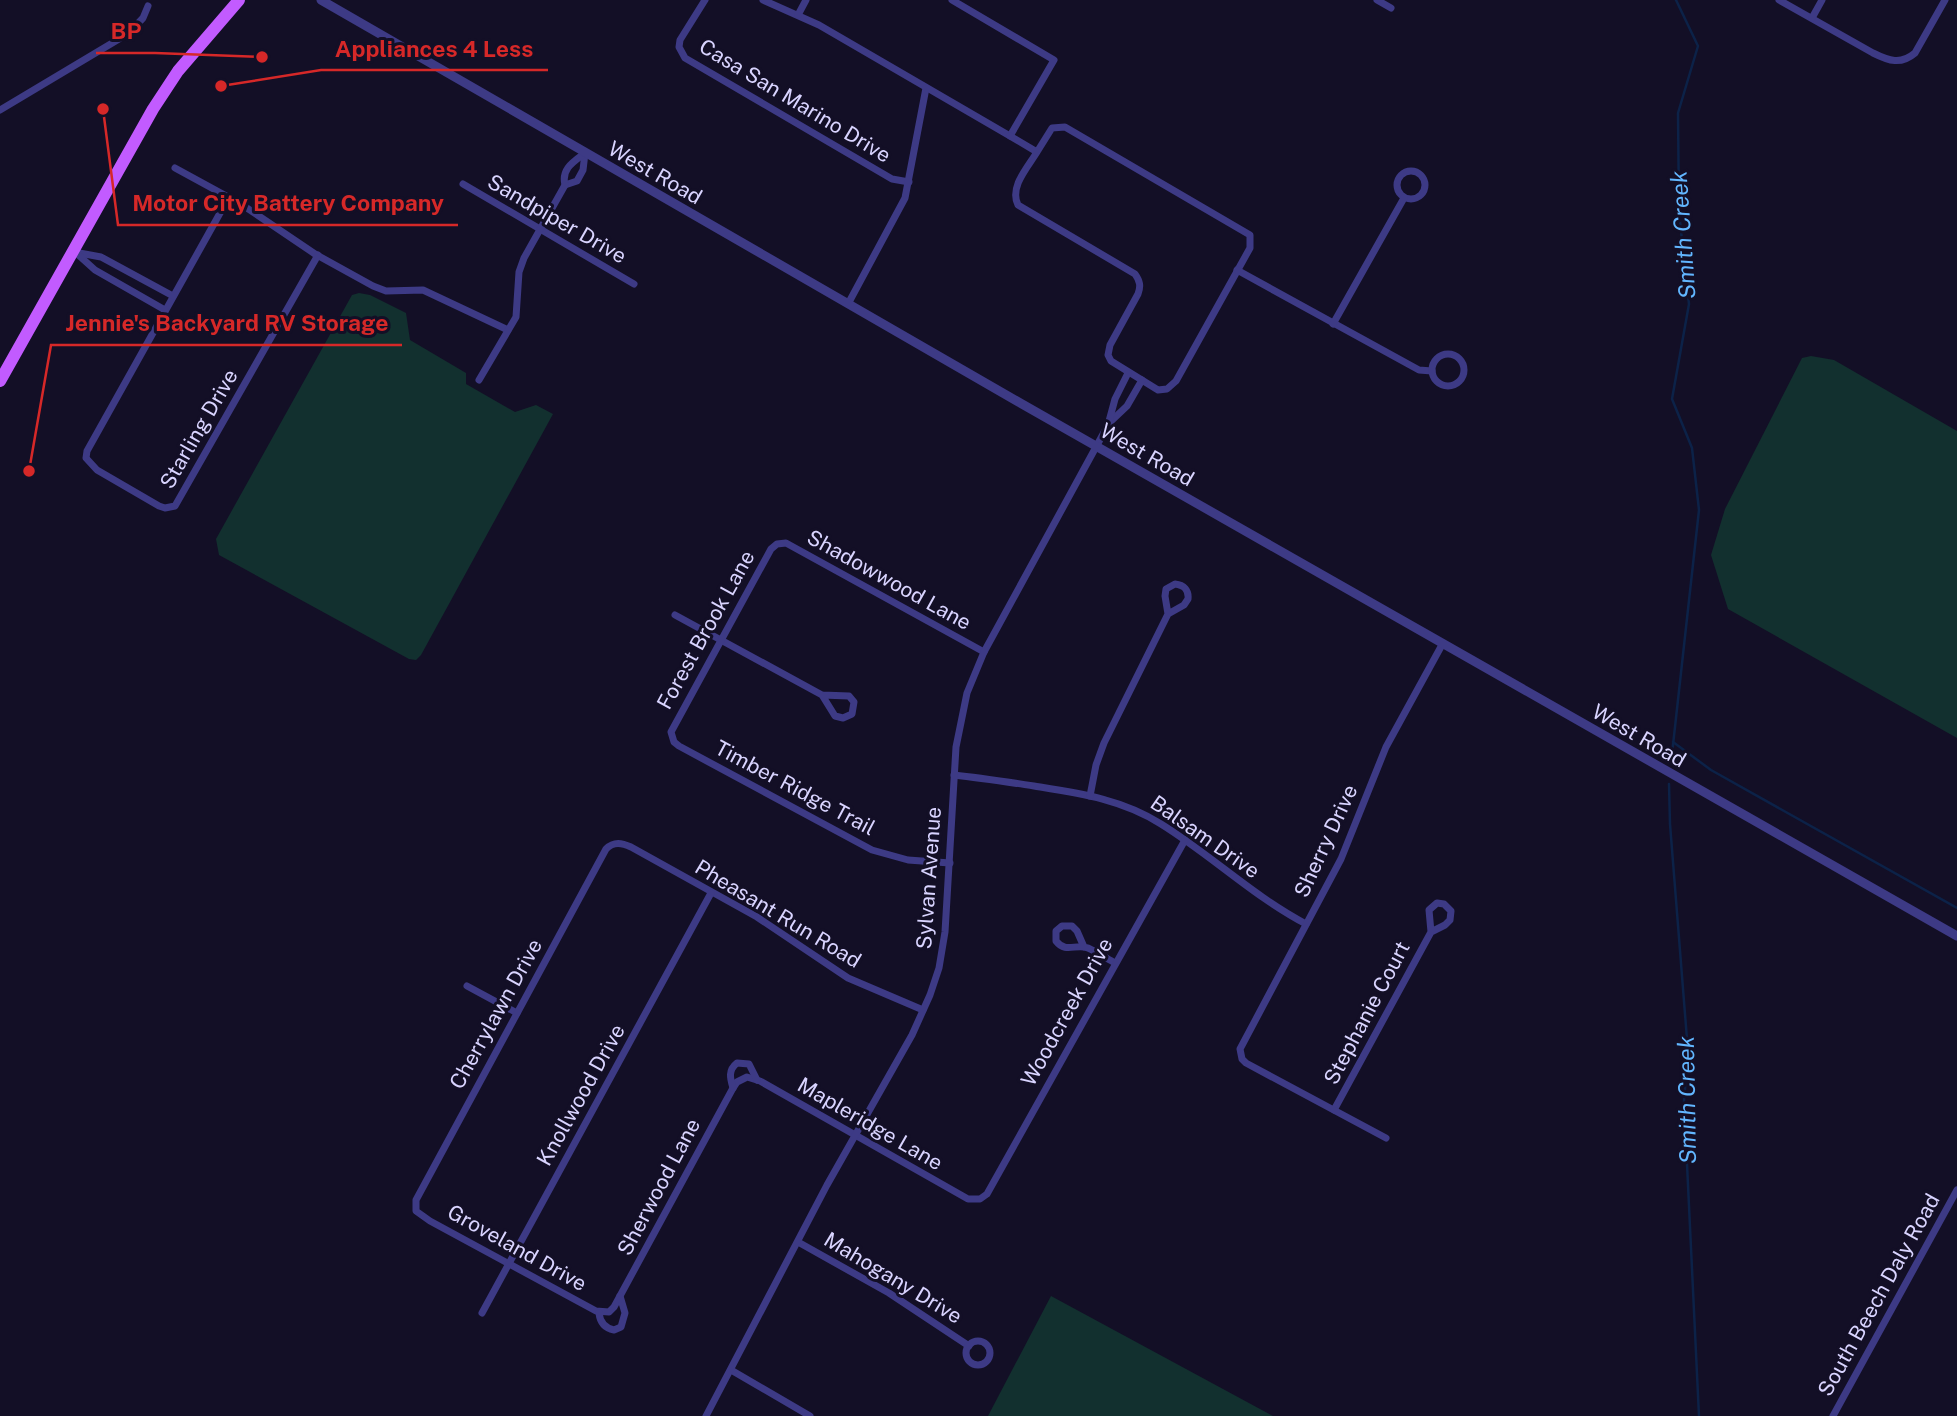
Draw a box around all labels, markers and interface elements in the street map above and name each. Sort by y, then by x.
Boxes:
callout: BP [96,9,155,53]
text: BP [110,17,142,44]
callout: Appliances 4 Less [321,26,548,70]
street label: Casa San Marino Drive [695,33,896,168]
text: Appliances 4 Less [335,35,533,62]
street label: West Road [604,136,707,209]
street label: Sandpiper Drive [483,169,631,268]
water label: Smith Creek [1665,170,1700,300]
callout: Motor City Battery Company [118,181,458,225]
text: Motor City Battery Company [132,189,444,216]
callout: Jennie's Backyard RV Storage [51,301,402,345]
text: Jennie's Backyard RV Storage [65,309,389,336]
street label: Starling Drive [154,365,243,493]
street label: West Road [1096,418,1199,491]
street label: Shadowwood Lane [803,524,976,635]
street label: Forest Brook Lane [652,546,760,714]
street label: West Road [1588,699,1691,772]
street label: Timber Ridge Trail [711,735,880,840]
street label: Sherry Drive [1289,781,1363,901]
street label: Balsam Drive [1146,790,1265,883]
street label: Sylvan Avenue [911,806,946,950]
street label: Pheasant Run Road [691,854,866,973]
street label: Woodcreek Drive [1015,933,1118,1090]
street label: Cherrylawn Drive [444,934,547,1093]
street label: Stephanie Court [1318,937,1415,1089]
street label: Knollwood Drive [531,1020,630,1170]
water label: Smith Creek [1672,1035,1701,1164]
street label: Mapleridge Lane [793,1072,947,1175]
street label: Sherwood Lane [612,1114,705,1260]
street label: South Beech Daly Road [1812,1189,1945,1401]
street label: Groveland Drive [443,1199,591,1296]
street label: Mahogany Drive [820,1227,967,1329]

